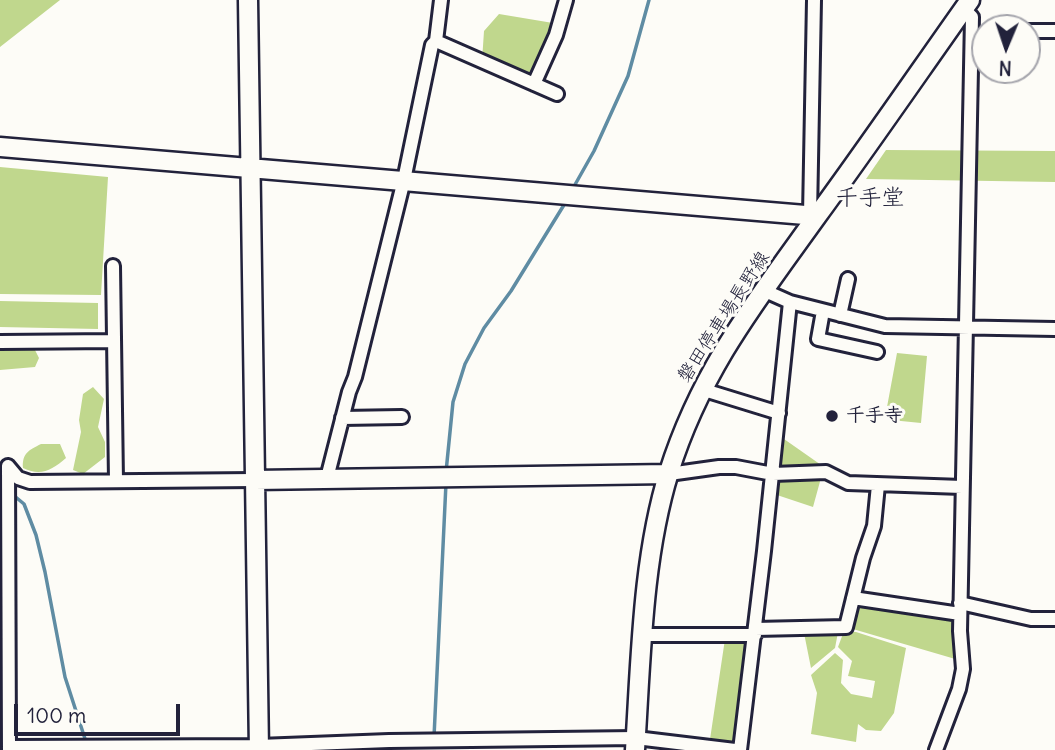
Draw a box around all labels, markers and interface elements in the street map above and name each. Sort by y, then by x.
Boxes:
north arrow [971,14,1041,84]
text: N [998,56,1012,80]
district label: 千手堂 [836,184,904,212]
street label: 磐田停車場長野線 [673,247,775,387]
place label: 千手寺 [846,405,903,427]
marker: 千手寺 [824,408,840,424]
scale bar [18,690,184,734]
text: 100 m [27,702,86,729]

